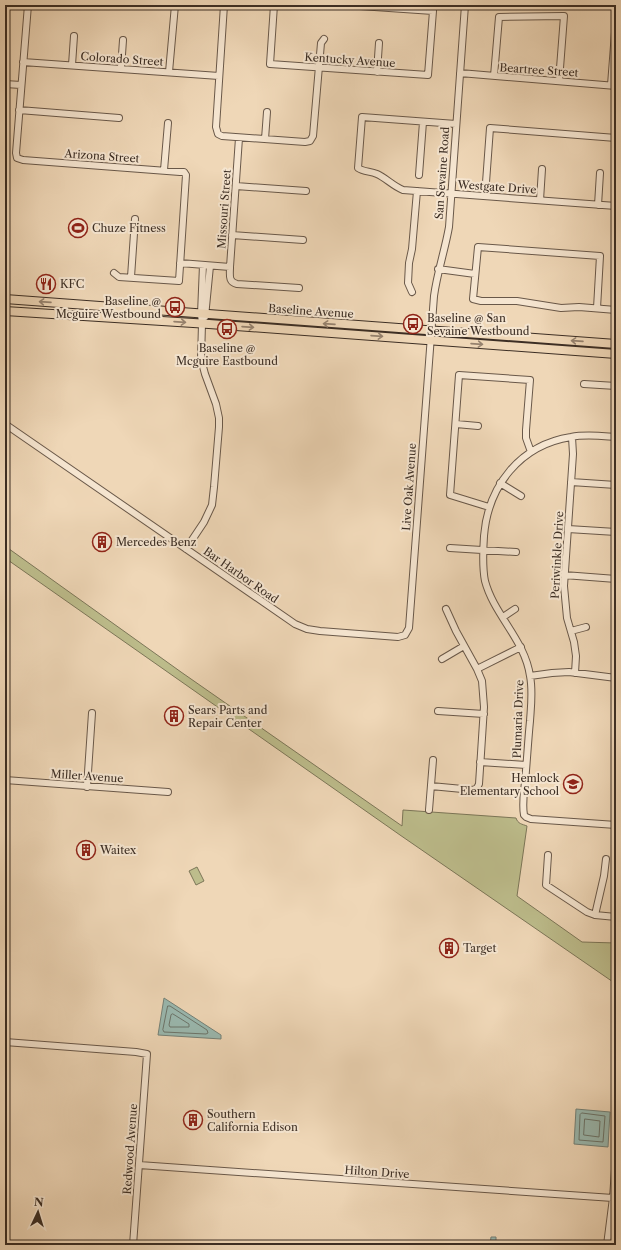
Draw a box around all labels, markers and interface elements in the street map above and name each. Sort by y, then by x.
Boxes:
street label: Colorado Street [80,49,164,69]
street label: Kentucky Avenue [304,50,396,70]
street label: Beartree Street [499,60,579,80]
street label: San Sevaine Road [432,126,452,220]
street label: Arizona Street [63,146,140,166]
street label: Missouri Street [214,169,234,249]
street label: Westgate Drive [456,177,537,197]
sports icon: Chuze Fitness [67,217,89,239]
place label: Chuze Fitness [92,221,166,235]
restaurant icon: KFC [35,273,57,295]
place label: KFC [60,277,84,291]
place label: Baseline @ Mcguire Westbound [56,294,161,321]
bus stop icon: Baseline @ Mcguire Westbound [164,296,186,318]
one-way arrow [39,298,52,305]
street label: Baseline Avenue [268,301,354,321]
place label: Baseline @ San Sevaine Westbound [427,311,530,338]
bus stop icon: Baseline @ San Sevaine Westbound [402,313,424,335]
bus stop icon: Baseline @ Mcguire Eastbound [216,318,238,340]
one-way arrow [173,319,186,326]
one-way arrow [323,320,336,327]
one-way arrow [241,324,254,331]
one-way arrow [370,333,383,340]
one-way arrow [571,338,584,345]
one-way arrow [470,340,483,348]
place label: Baseline @ Mcguire Eastbound [176,341,278,368]
street label: Live Oak Avenue [399,443,419,531]
street label: Periwinkle Drive [548,511,566,599]
building icon: Mercedes Benz [91,531,113,553]
place label: Mercedes Benz [116,535,197,549]
street label: Bar Harbor Road [201,544,282,606]
street label: Plumaria Drive [510,680,526,758]
place label: Sears Parts and Repair Center [188,703,268,730]
building icon: Sears Parts and Repair Center [163,705,185,727]
street label: Miller Avenue [50,766,124,786]
place label: Hemlock Elementary School [460,771,560,798]
school or university icon: Hemlock Elementary School [562,773,584,795]
building icon: Waitex [75,839,97,861]
place label: Waitex [99,843,137,857]
building icon: Target [438,937,460,959]
place label: Target [463,941,496,955]
street label: Redwood Avenue [120,1103,140,1195]
place label: Southern California Edison [207,1107,298,1134]
building icon: Southern California Edison [182,1109,204,1131]
street label: Hilton Drive [344,1163,410,1181]
north arrow [18,1192,58,1232]
text: N [33,1195,44,1209]

